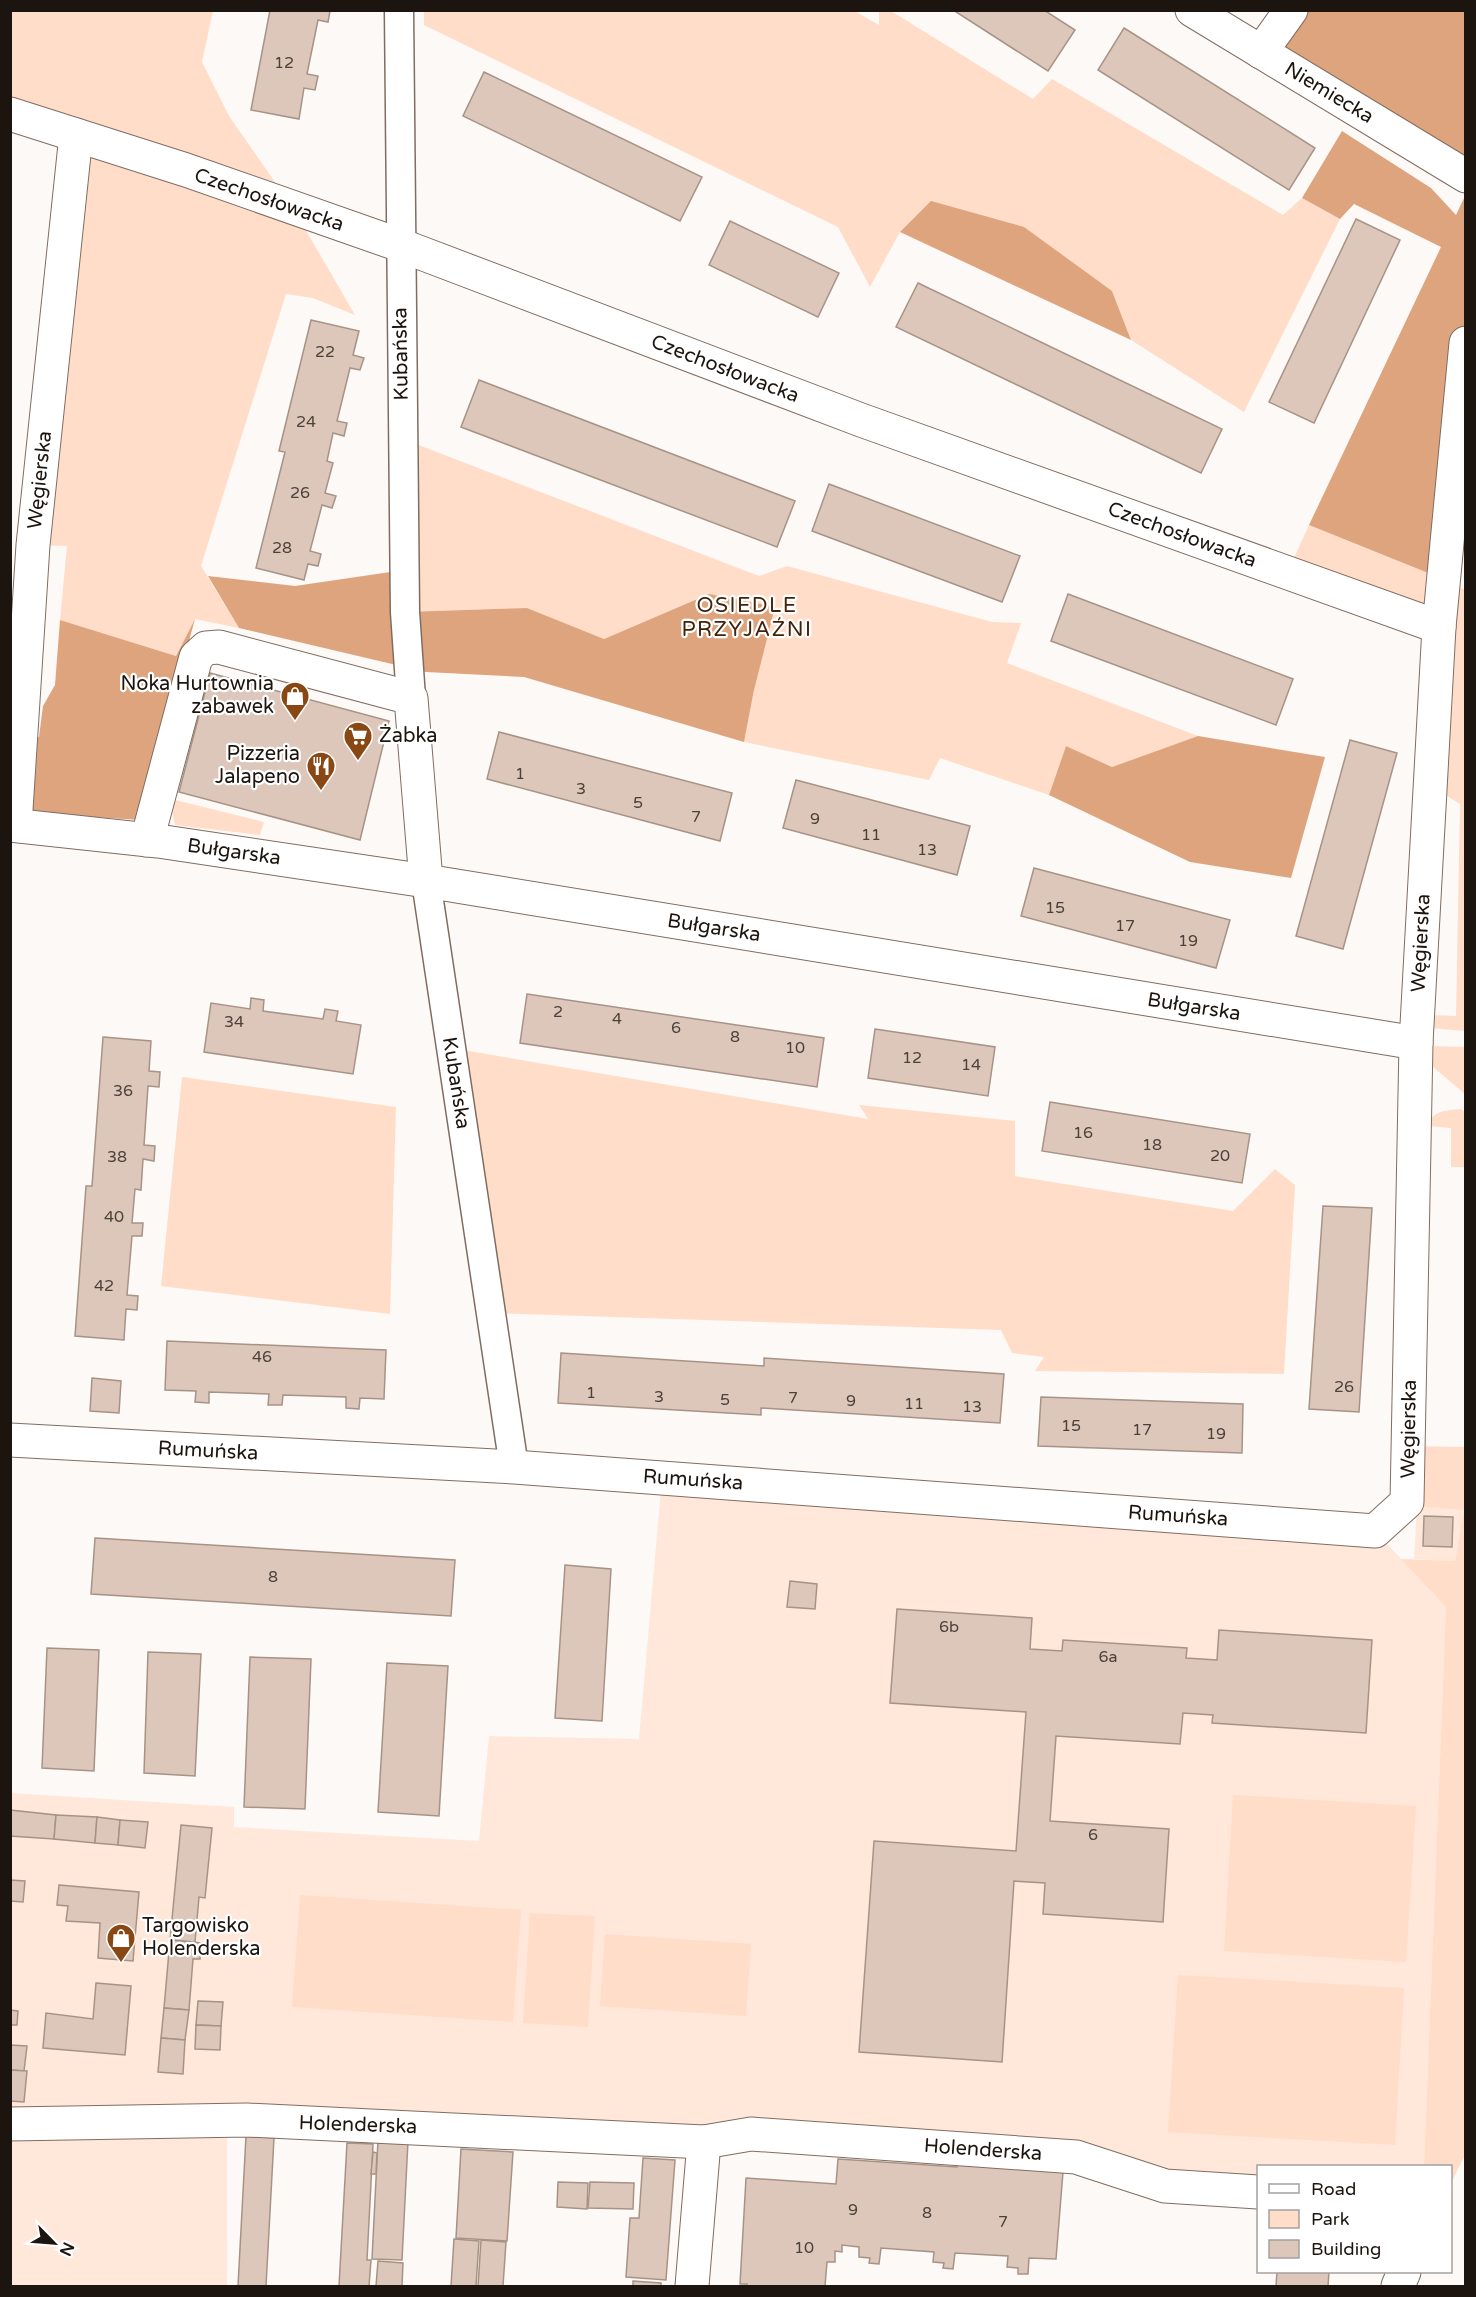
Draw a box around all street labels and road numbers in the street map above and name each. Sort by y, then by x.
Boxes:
street label: Niemiecka [1280,57,1378,129]
street label: Czechosłowacka [191,163,347,237]
street label: Kubańska [388,307,414,401]
street label: Czechosłowacka [648,330,802,408]
street label: Węgierska [23,430,57,530]
street label: Czechosłowacka [1104,497,1260,573]
street label: Bułgarska [186,834,282,870]
street label: Węgierska [1406,893,1436,993]
street label: Bułgarska [666,909,762,947]
street label: Bułgarska [1146,988,1242,1026]
street label: Kubańska [437,1035,475,1131]
street label: Węgierska [1396,1379,1422,1479]
street label: Rumuńska [157,1436,259,1466]
street label: Rumuńska [642,1465,744,1495]
street label: Rumuńska [1127,1501,1229,1531]
street label: Holenderska [298,2111,418,2139]
street label: Holenderska [923,2134,1043,2166]

